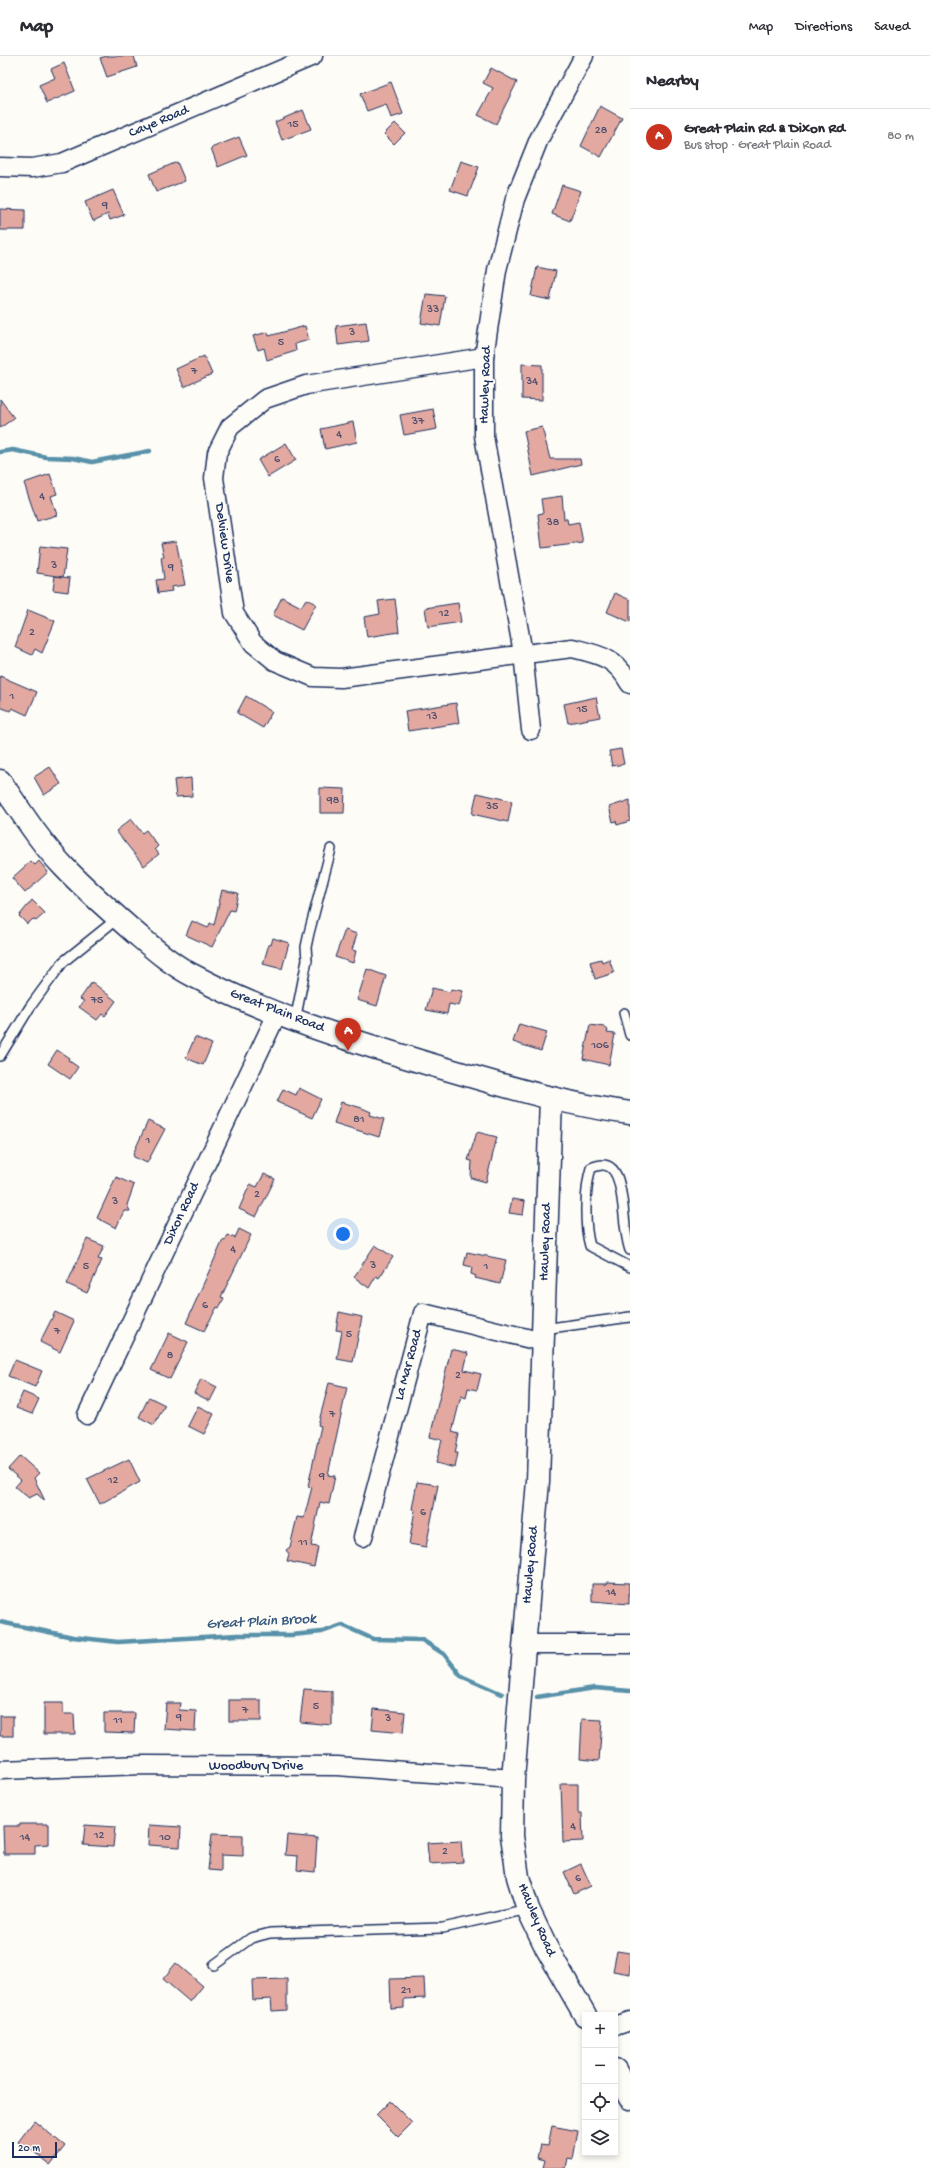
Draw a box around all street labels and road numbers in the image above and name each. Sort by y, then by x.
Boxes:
street label: Caye Road [127,101,193,142]
street label: Hawley Road [476,344,496,424]
street label: Delview Drive [210,501,238,585]
street label: Great Plain Road [227,985,328,1037]
street label: Dixon Road [160,1178,205,1249]
street label: Hawley Road [536,1201,556,1281]
street label: La Mar Road [391,1326,427,1402]
street label: Hawley Road [519,1524,543,1604]
street label: Woodbury Drive [209,1758,304,1775]
street label: Hawley Road [513,1881,560,1961]

